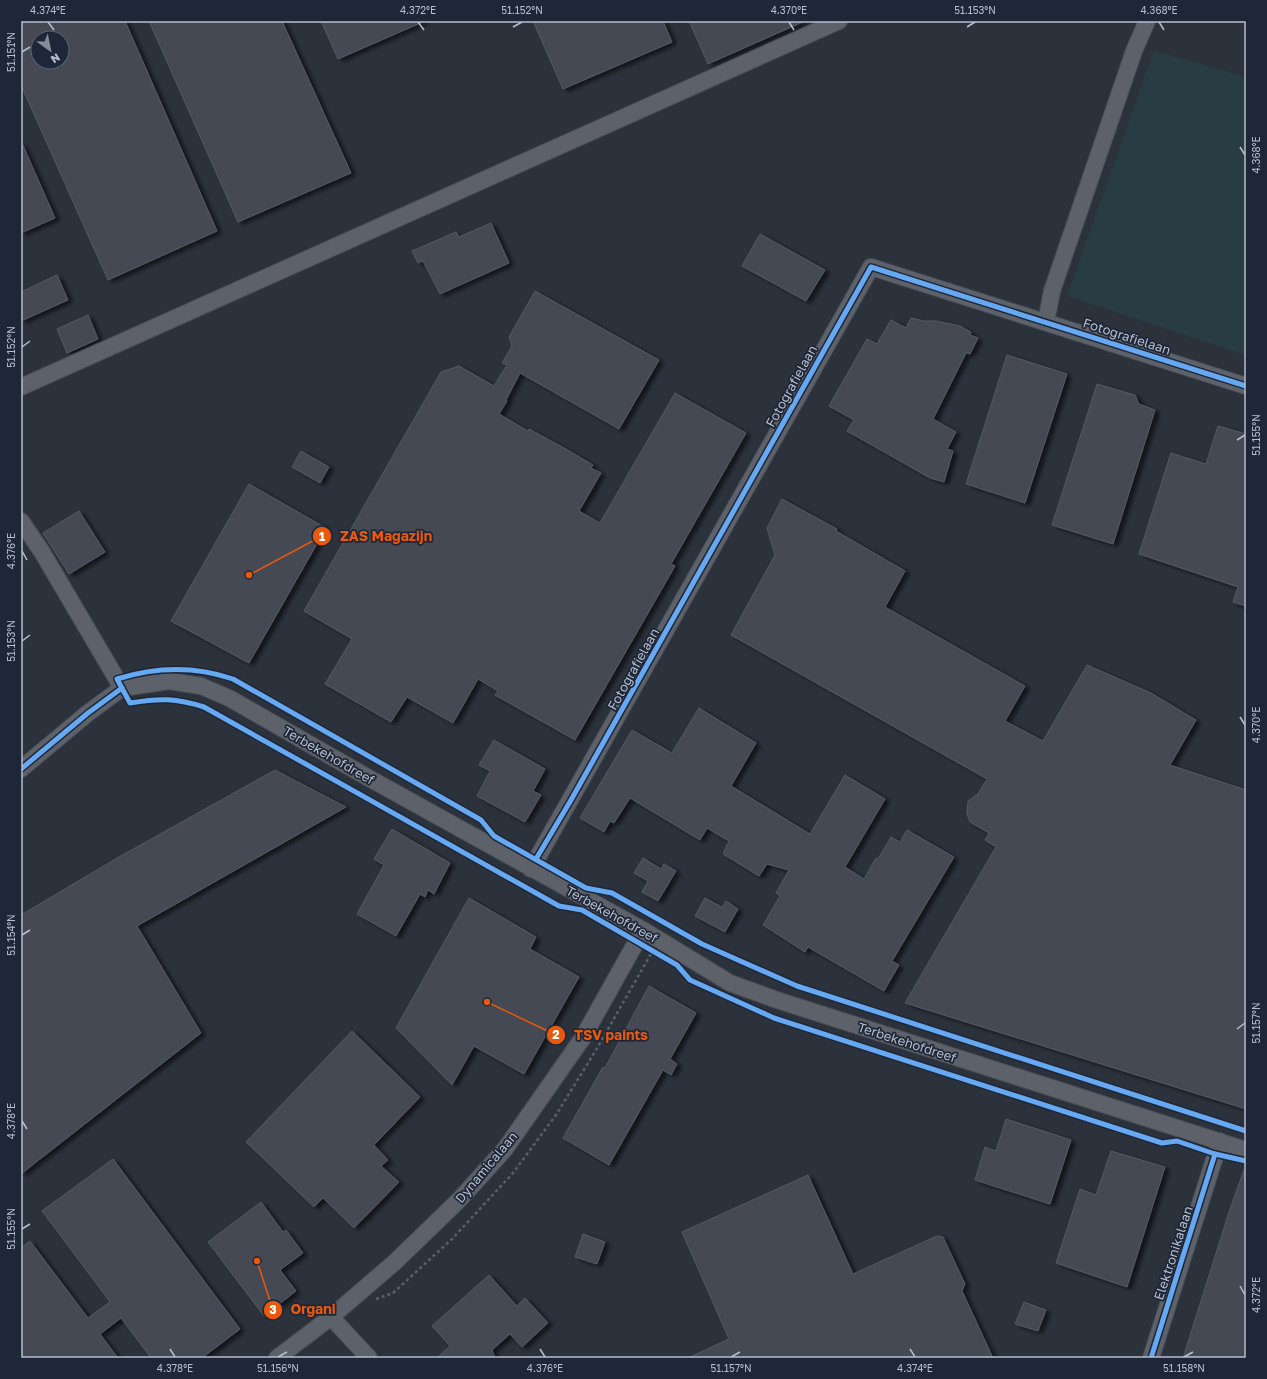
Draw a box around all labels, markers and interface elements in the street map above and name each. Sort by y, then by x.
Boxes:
text: 4.374°E [30,4,66,16]
text: 4.372°E [400,4,436,16]
text: 51.152°N [501,4,543,16]
text: 4.370°E [771,4,807,16]
text: 51.153°N [954,4,996,16]
text: 4.368°E [1140,4,1178,16]
north arrow [30,30,70,70]
text: 51.151°N [5,32,17,72]
text: N [49,51,63,67]
text: 4.368°E [1250,136,1262,174]
street label: Fotografielaan [1081,314,1173,358]
text: 51.152°N [5,326,17,368]
street label: Fotografielaan [762,342,820,430]
text: 51.155°N [1250,414,1262,456]
callout: ZAS Magazijn [312,523,440,549]
text: ZAS Magazijn [340,527,432,544]
text: 1 [319,529,325,544]
text: 4.376°E [5,533,17,569]
text: 51.153°N [5,620,17,662]
street label: Fotografielaan [604,625,662,713]
text: 4.370°E [1250,707,1262,743]
street label: Terbekehofdreef [281,722,378,788]
street label: Terbekehofdreef [563,882,661,946]
text: 51.154°N [5,914,17,956]
text: 51.157°N [1250,1002,1262,1044]
street label: Terbekehofdreef [856,1019,958,1066]
callout: TSV paints [546,1022,656,1048]
text: TSV paints [574,1026,648,1043]
text: 2 [552,1027,560,1042]
text: 4.378°E [5,1103,17,1139]
street label: Dynamicalaan [452,1128,520,1206]
street label: Elektronikalaan [1150,1204,1196,1302]
text: 51.155°N [5,1208,17,1250]
text: 4.372°E [1250,1277,1262,1313]
callout: Organi [263,1297,344,1323]
text: Organi [290,1300,336,1317]
text: 3 [269,1302,277,1317]
text: 4.378°E [157,1362,193,1374]
text: 51.156°N [257,1362,299,1374]
text: 4.376°E [527,1362,563,1374]
text: 51.157°N [710,1362,752,1374]
text: 4.374°E [897,1362,933,1374]
text: 51.158°N [1163,1362,1205,1374]

